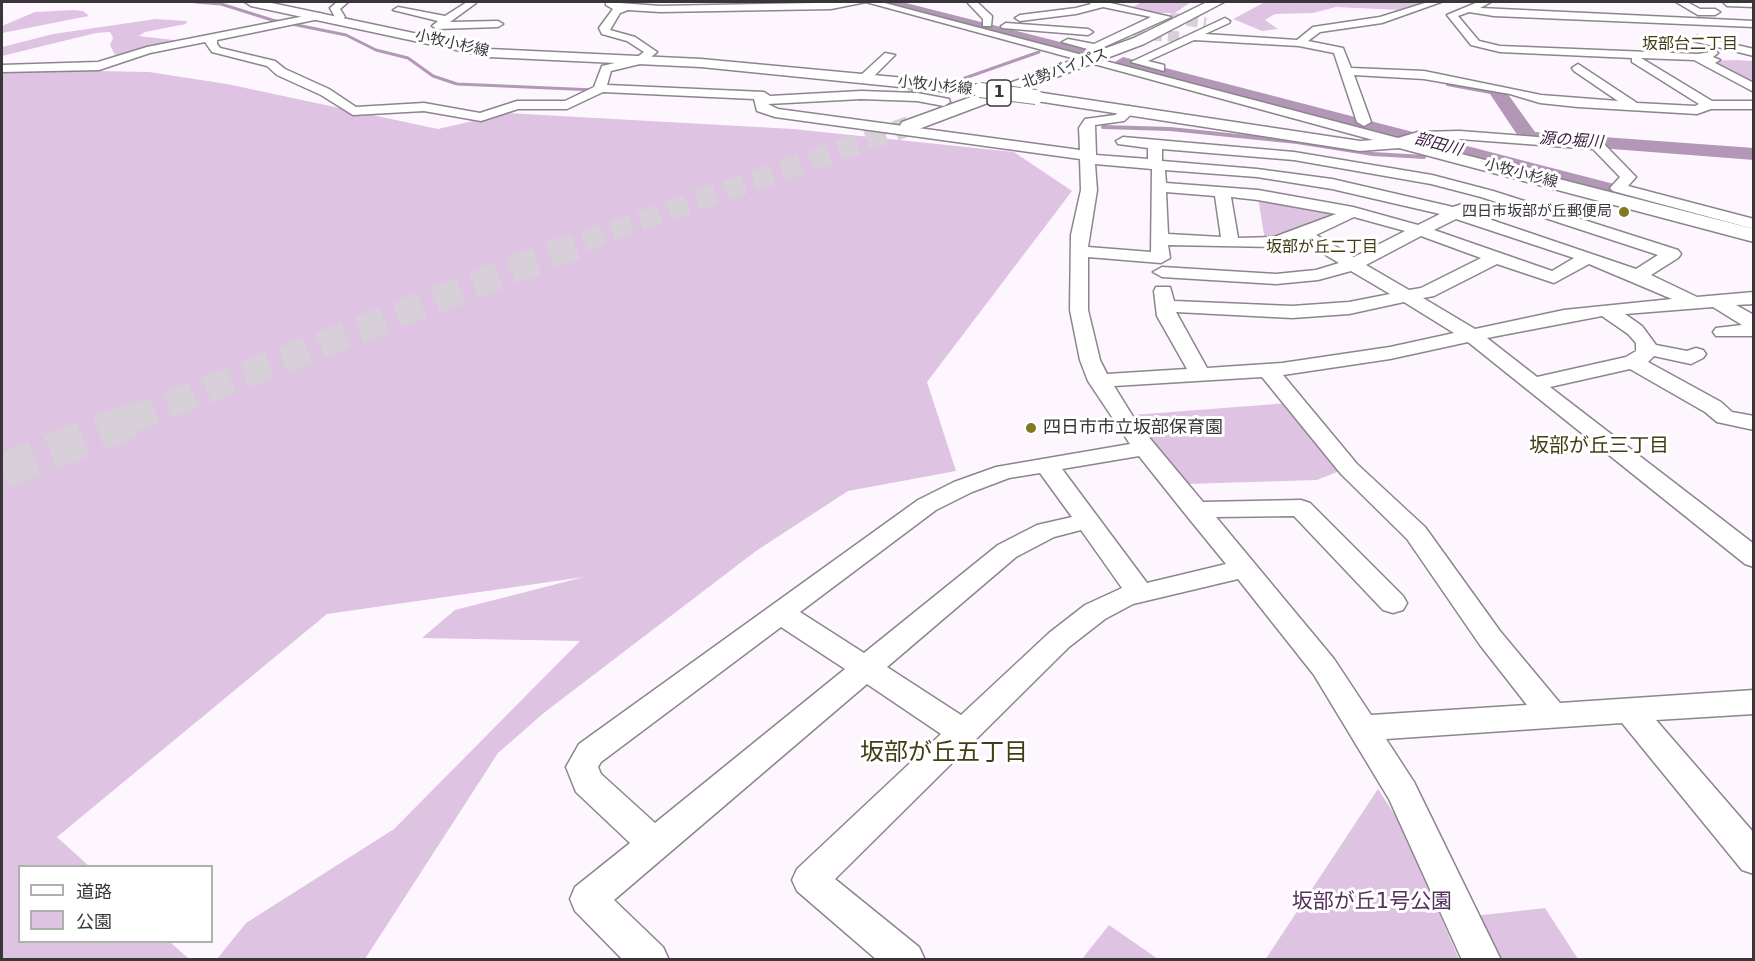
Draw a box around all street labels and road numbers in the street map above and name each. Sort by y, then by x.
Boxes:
street label: 小牧小杉線 [413,27,491,61]
street label: 北勢バイパス [1020,45,1110,93]
street label: 小牧小杉線 [897,73,973,99]
road number: 1 [987,80,1011,106]
street label: 小牧小杉線 [1482,156,1560,192]

